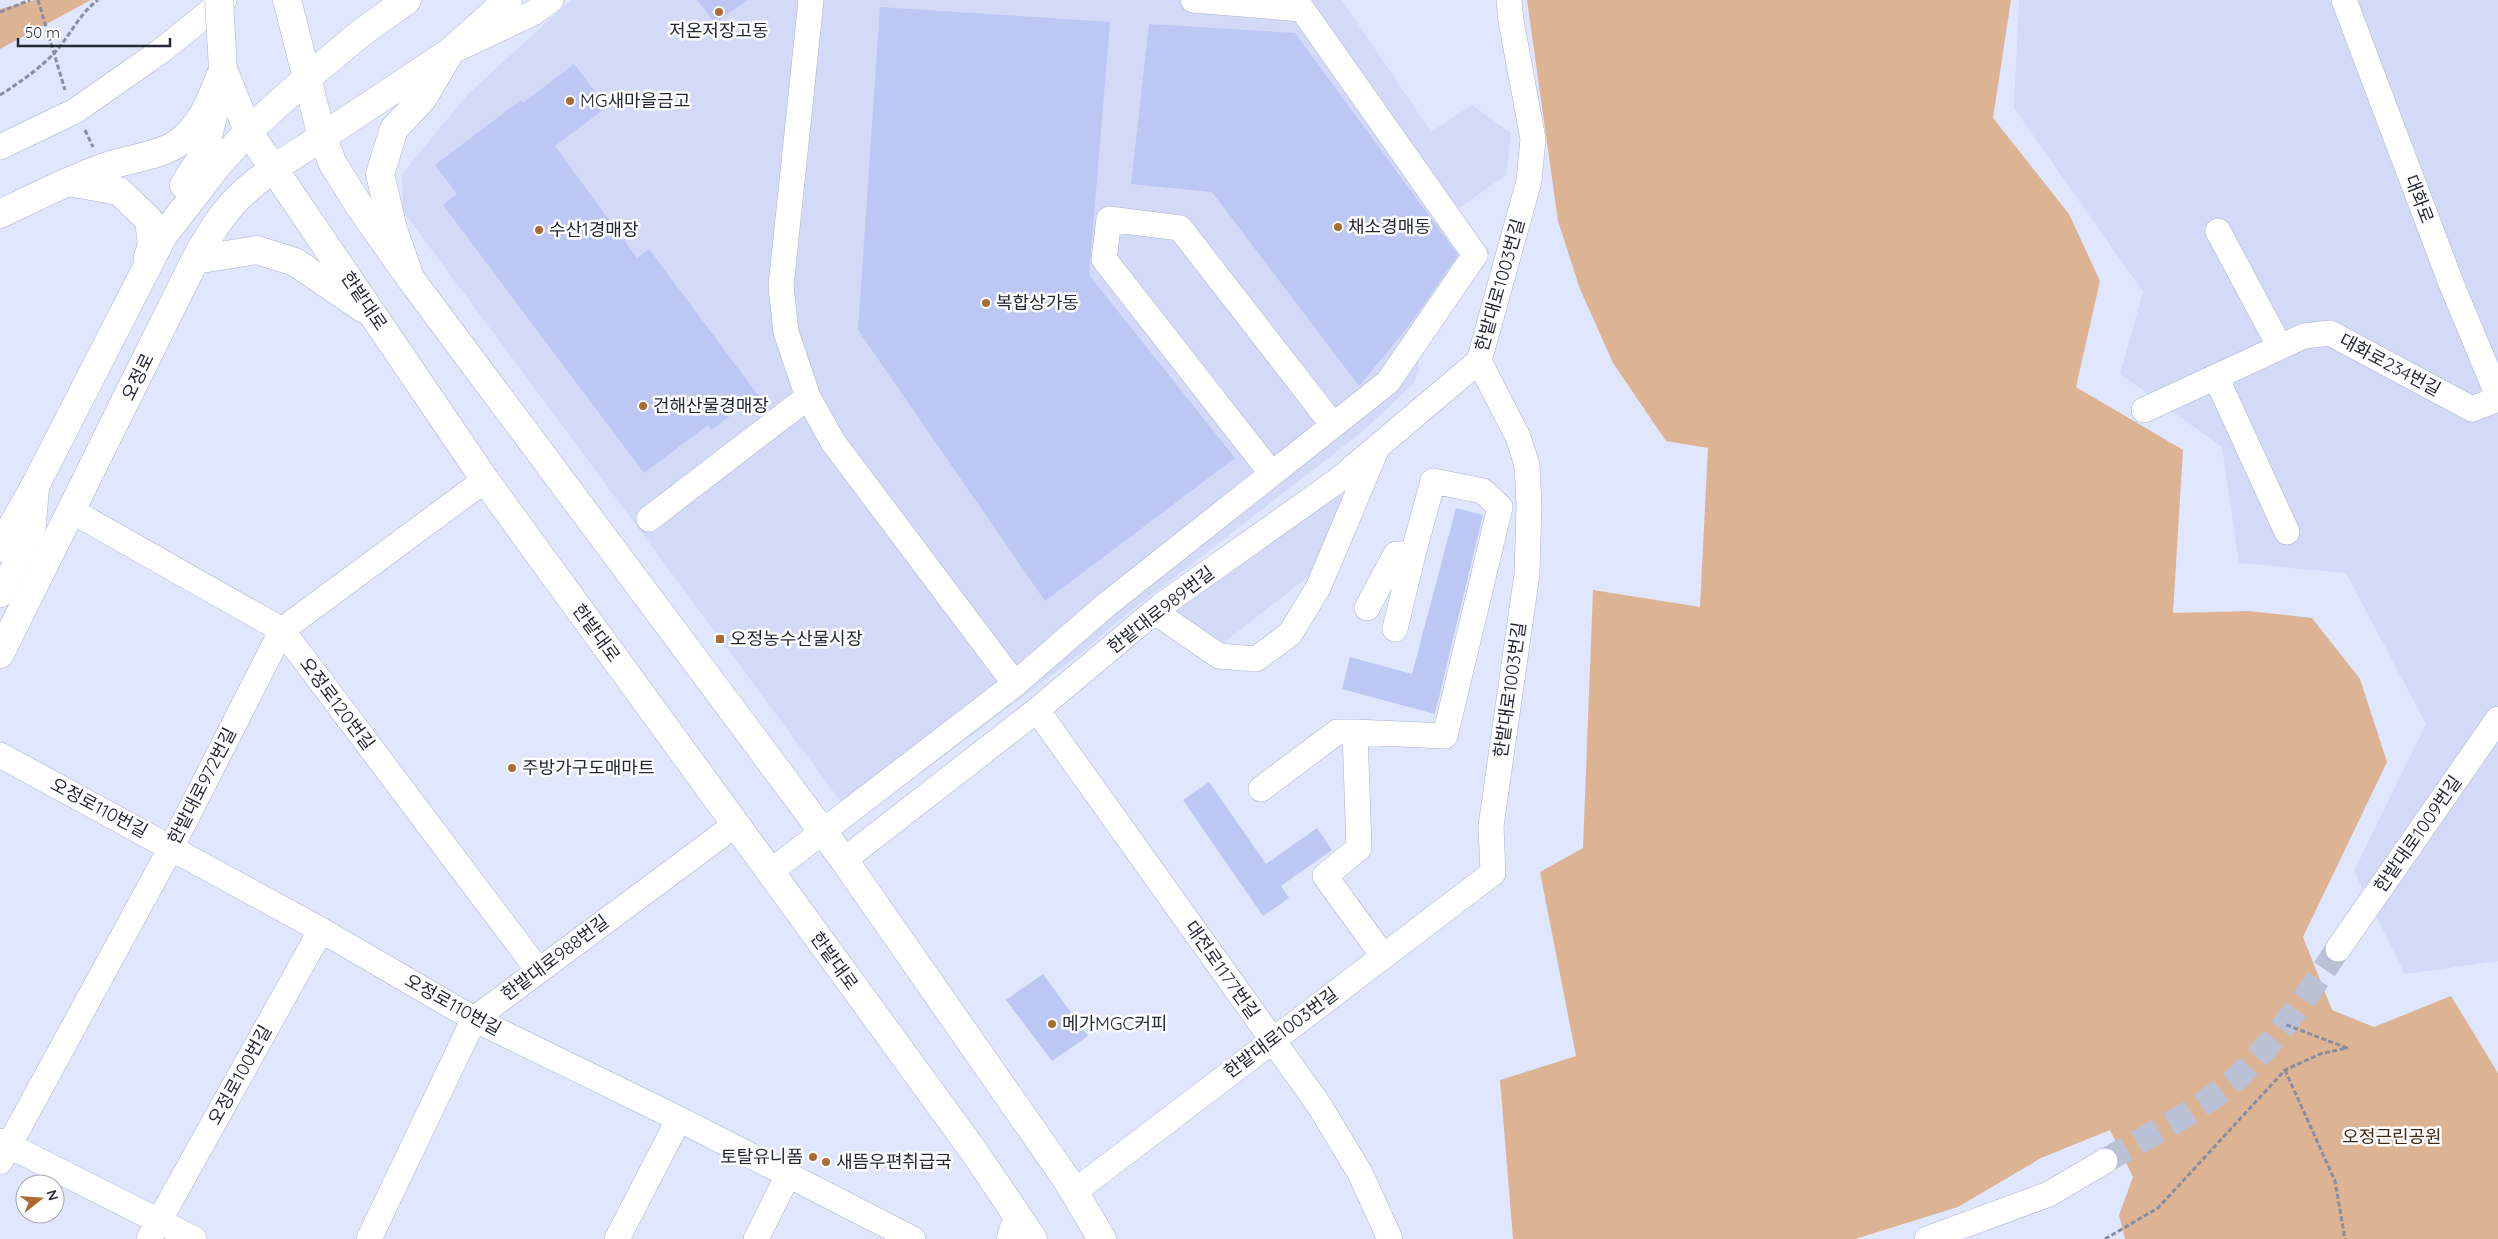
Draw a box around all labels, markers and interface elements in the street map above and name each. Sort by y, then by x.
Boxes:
marker: 저온저장고동 [713,6,725,18]
scale bar [18,15,170,47]
place label: 저온저장고동 [669,19,769,42]
text: 50 m [25,23,60,42]
place label: MG새마을금고 [580,89,690,112]
marker: MG새마을금고 [564,95,576,107]
street label: 대화로 [2400,172,2439,226]
place label: 채소경매동 [1348,215,1431,238]
street label: 한밭대로1003번길 [1470,216,1529,354]
place label: 수산1경매장 [549,218,638,241]
marker: 채소경매동 [1332,221,1344,233]
marker: 수산1경매장 [533,224,545,236]
street label: 한밭대로 [336,267,392,335]
place label: 복합상가동 [996,291,1079,314]
marker: 복합상가동 [980,297,992,309]
street label: 대화로234번길 [2336,328,2445,401]
street label: 오정로 [116,349,159,404]
place label: 건해산물경매장 [653,394,769,417]
marker: 건해산물경매장 [637,400,649,412]
street label: 한밭대로989번길 [1103,561,1219,658]
street label: 한밭대로 [568,599,625,666]
street label: 한밭대로1003번길 [1489,621,1530,759]
place label: 오정농수산물시장 [730,627,862,650]
marker: 오정농수산물시장 [714,633,726,645]
street label: 오정로120번길 [295,653,380,755]
street label: 한밭대로972번길 [162,723,241,848]
place label: 주방가구도매마트 [522,756,654,779]
marker: 주방가구도매마트 [506,762,518,774]
street label: 한밭대로1009번길 [2369,771,2466,897]
street label: 오정로110번길 [47,772,152,843]
street label: 한밭대로988번길 [496,910,613,1006]
street label: 대전로1177번길 [1180,916,1265,1023]
street label: 한밭대로 [806,927,863,994]
street label: 오정로110번길 [401,969,506,1041]
street label: 한밭대로1003번길 [1219,982,1342,1083]
place label: 메가MGC커피 [1062,1012,1167,1035]
marker: 메가MGC커피 [1046,1018,1058,1030]
street label: 오정로100번길 [203,1021,277,1129]
park label: 오정근린공원 [2342,1125,2442,1148]
place label: 토탈유니폼 [720,1145,803,1168]
place label: 새뜸우편취급국 [836,1150,952,1173]
marker: 토탈유니폼 [807,1151,819,1163]
marker: 새뜸우편취급국 [820,1156,832,1168]
north arrow [15,1174,65,1224]
text: N [42,1188,63,1203]

